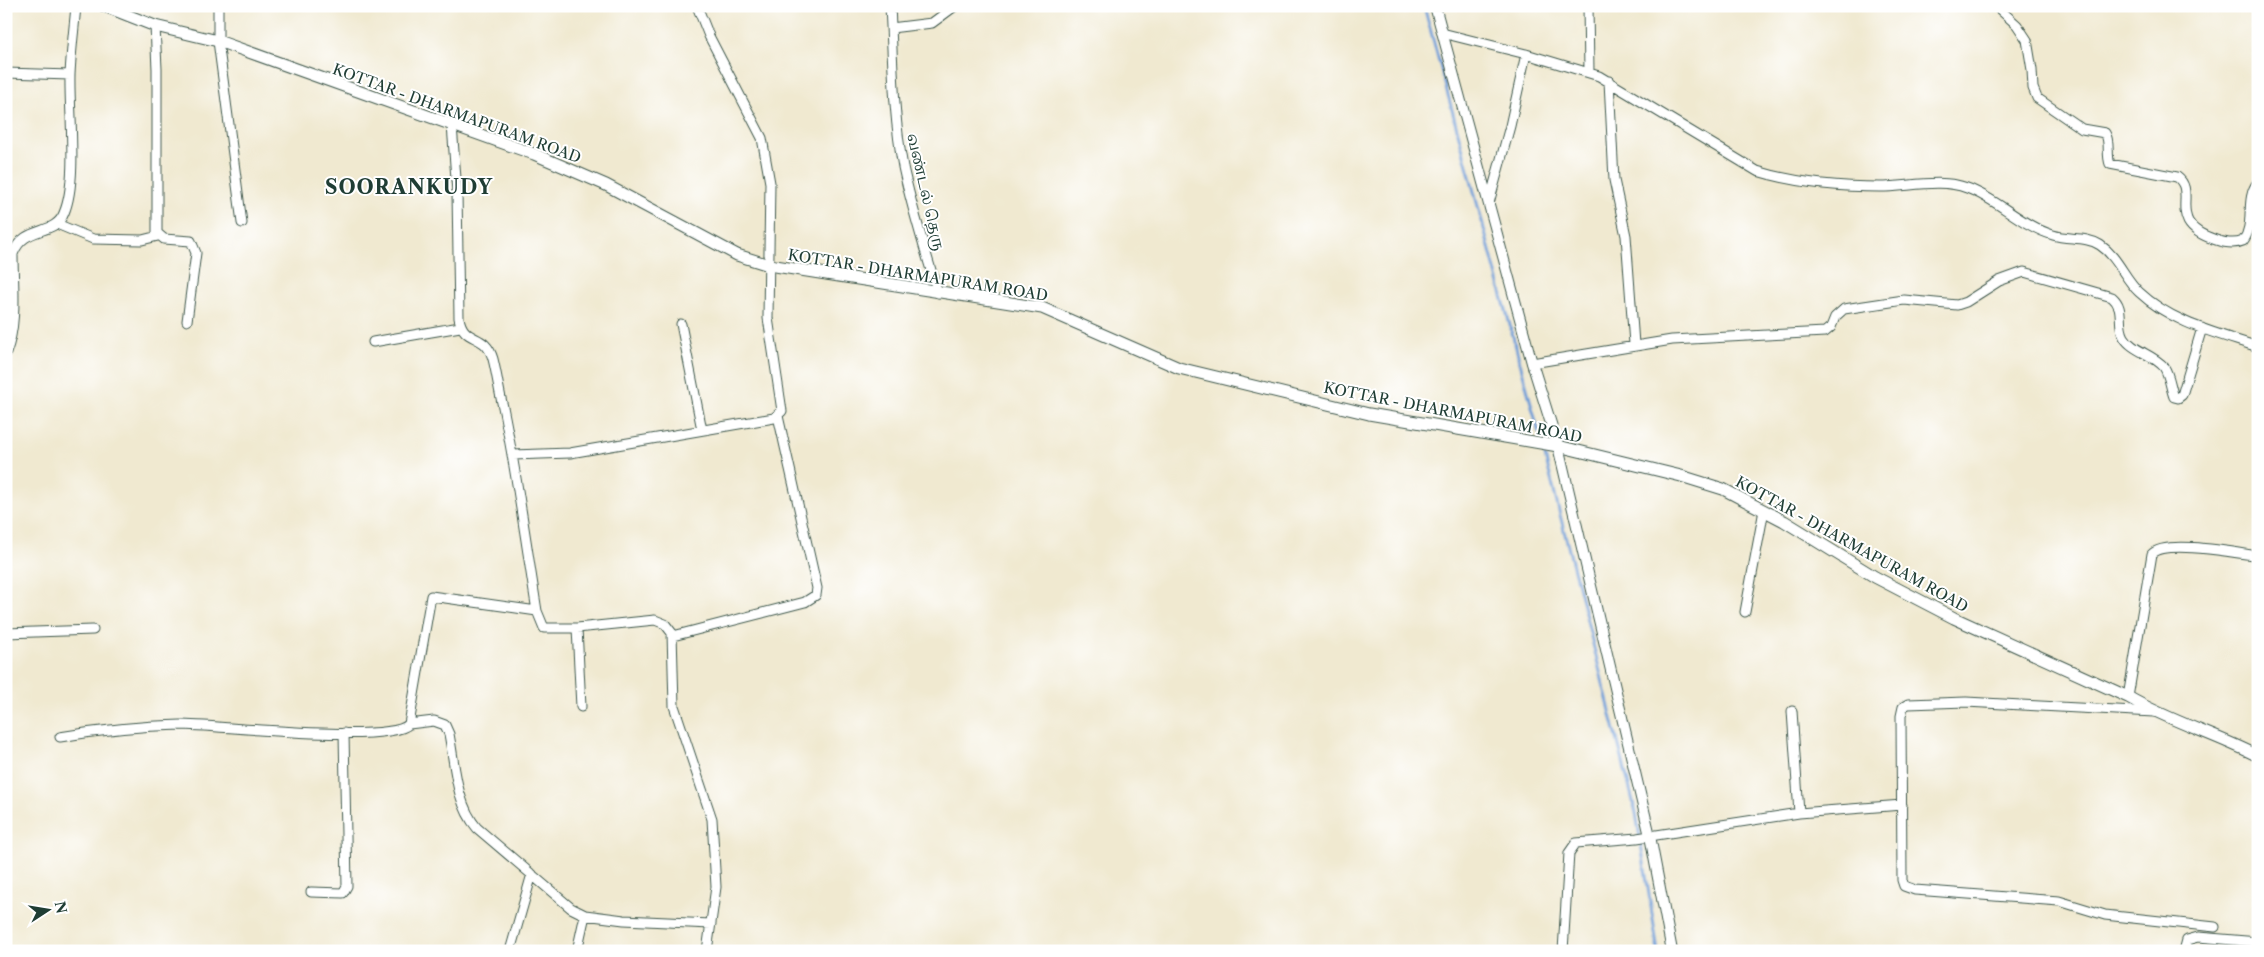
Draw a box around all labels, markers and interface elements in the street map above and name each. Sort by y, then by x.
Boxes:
street label: KOTTAR - DHARMAPURAM ROAD [330,59,584,167]
street label: வண்டல் தெரு [903,131,949,253]
district label: SOORANKUDY [325,175,494,199]
street label: KOTTAR - DHARMAPURAM ROAD [787,245,1049,305]
street label: KOTTAR - DHARMAPURAM ROAD [1322,378,1584,446]
street label: KOTTAR - DHARMAPURAM ROAD [1732,472,1972,616]
north arrow [22,884,72,934]
text: N [51,899,71,915]

